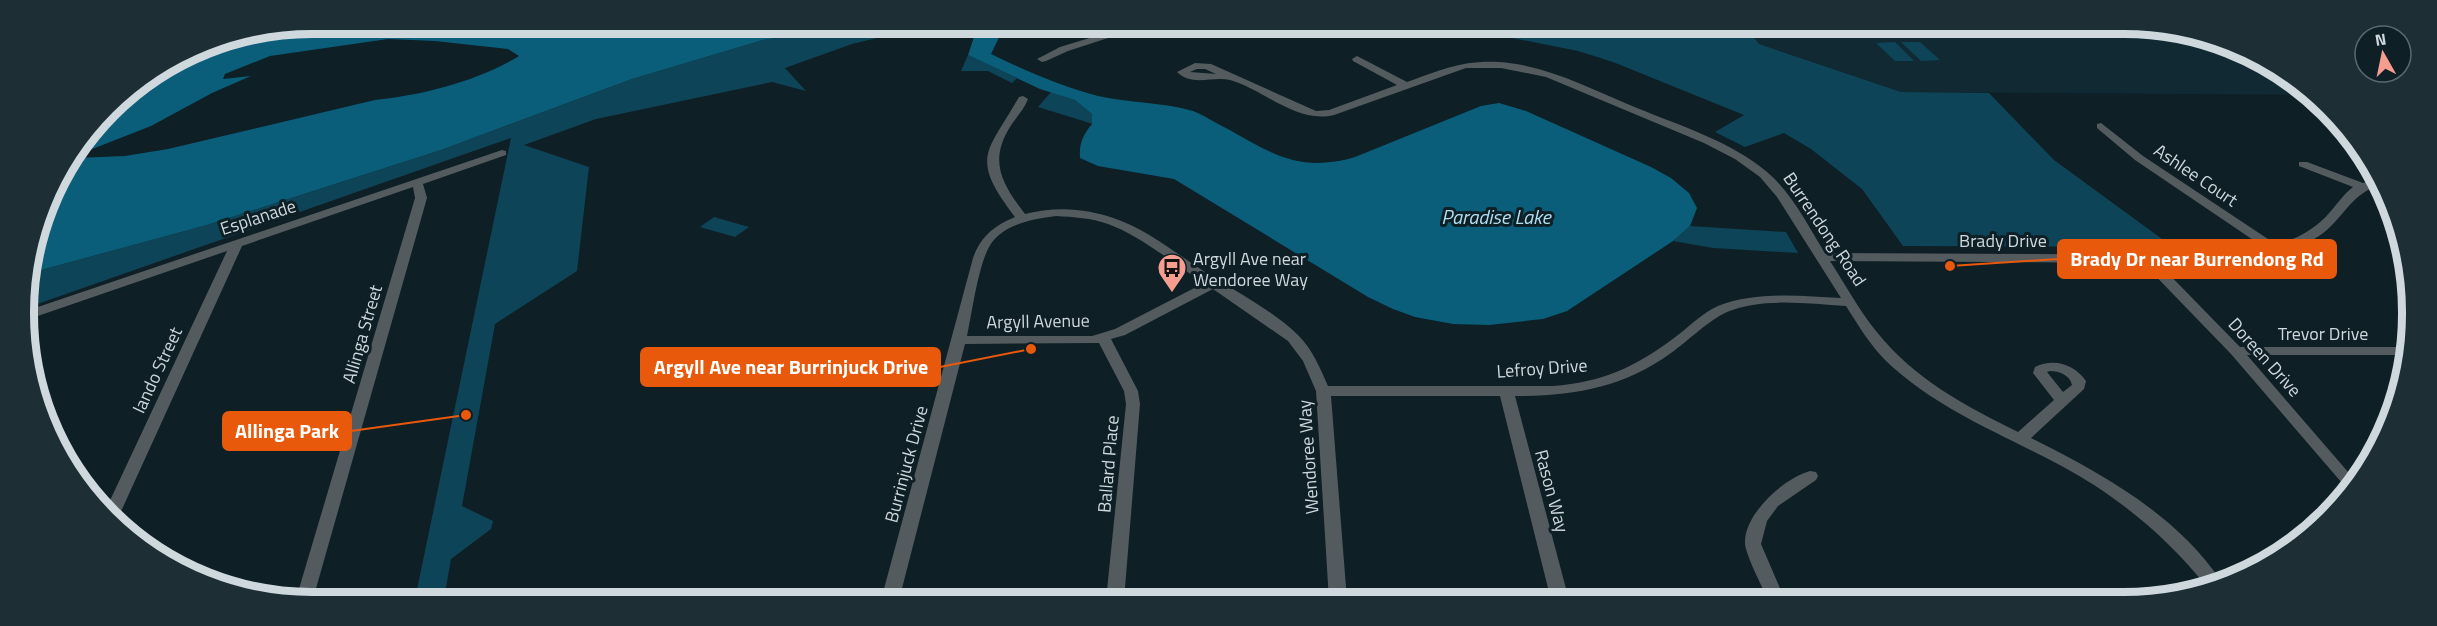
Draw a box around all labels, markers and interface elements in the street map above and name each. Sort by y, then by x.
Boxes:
north arrow [2353,24,2413,84]
text: N [2373,26,2388,52]
street label: Ashlee Court [2149,137,2244,213]
street label: Burrendong Road [1777,167,1873,291]
street label: Esplanade [217,192,299,242]
water label: Paradise Lake [1441,201,1553,232]
street label: Brady Drive [1959,227,2047,254]
callout: Brady Dr near Burrendong Rd [2058,240,2336,278]
text: Brady Dr near Burrendong Rd [2070,243,2324,274]
place label: Argyll Ave near Wendoree Way [1193,245,1308,293]
bus stop icon: Argyll Ave near Wendoree Way [1156,252,1188,294]
street label: Allinga Street [335,281,389,386]
street label: Argyll Avenue [986,307,1090,335]
street label: Doreen Drive [2222,311,2308,403]
street label: Trevor Drive [2278,320,2368,347]
street label: Iando Street [125,322,189,418]
callout: Argyll Ave near Burrinjuck Drive [641,348,940,386]
text: Argyll Ave near Burrinjuck Drive [654,351,928,382]
street label: Lefroy Drive [1496,351,1588,385]
street label: Wendoree Way [1291,398,1325,515]
street label: Burrinjuck Drive [877,403,935,525]
callout: Allinga Park [223,412,351,450]
street label: Ballard Place [1090,414,1126,514]
text: Allinga Park [235,415,340,446]
street label: Rason Way [1528,446,1576,536]

